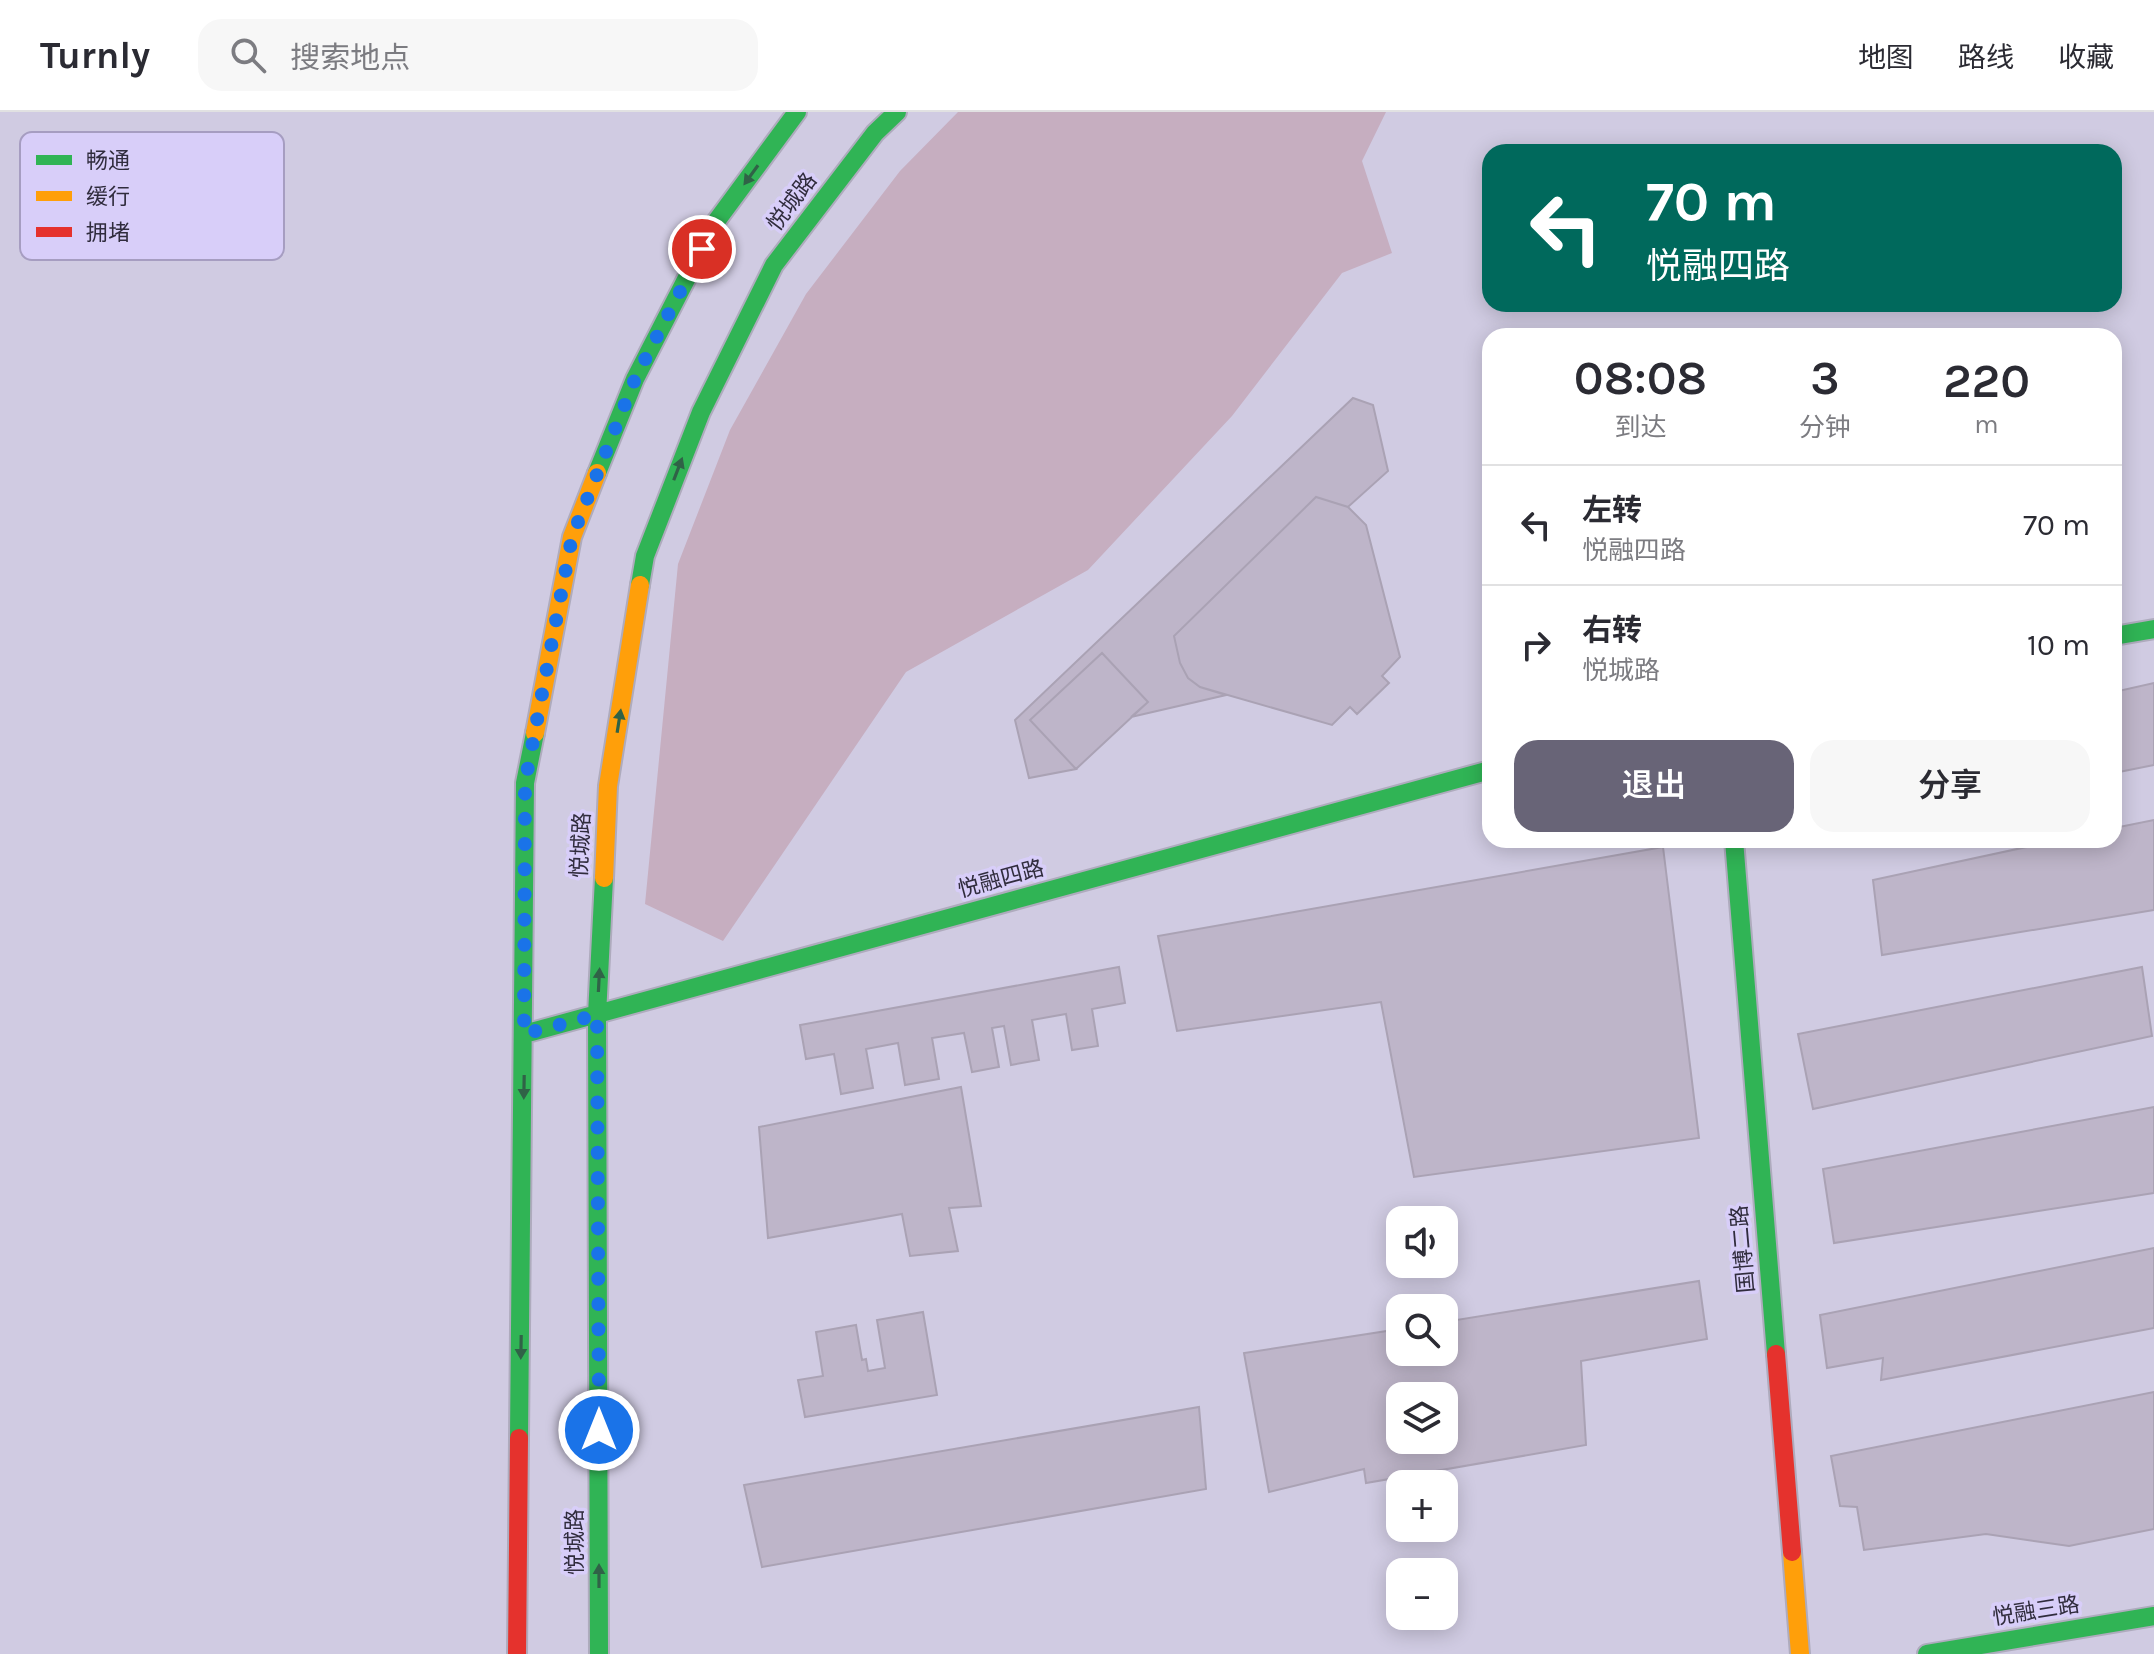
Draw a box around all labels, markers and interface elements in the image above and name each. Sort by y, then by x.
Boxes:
search box [198,19,758,91]
text: Turnly [40,33,150,78]
icon: search [226,33,270,77]
text: 搜索地点 [290,40,410,76]
text: 地图 [1858,41,1914,74]
text: 路线 [1958,41,2014,74]
text: 收藏 [2058,41,2114,74]
legend [20,132,284,260]
text: 畅通 [86,148,130,174]
one-way arrow [743,164,759,186]
street label: 悦城路 [762,168,822,236]
text: 70 m [1646,169,1777,234]
icon: left [1514,176,1618,280]
text: 缓行 [86,184,130,210]
pin [668,215,736,283]
text: 拥堵 [86,220,130,246]
icon: arrive [680,227,724,271]
text: 悦融四路 [1646,245,1790,287]
text: 08:08 [1574,350,1707,406]
text: 3 [1810,350,1840,406]
text: 220 [1943,353,2030,409]
text: m [1974,409,1999,440]
text: 到达 [1615,412,1667,443]
text: 分钟 [1799,412,1851,443]
one-way arrow [672,457,685,481]
text: 左转 [1582,492,1642,528]
icon: left [1514,503,1558,547]
text: 70 m [2023,507,2090,543]
text: 悦融四路 [1582,535,1686,566]
text: 右转 [1582,612,1642,648]
icon: right [1514,623,1558,667]
text: 10 m [2027,627,2090,663]
text: 悦城路 [1582,655,1660,686]
one-way arrow [613,708,625,733]
button: 退出 [1514,740,1794,832]
button: 分享 [1810,740,2090,832]
street label: 悦城路 [566,811,596,879]
street label: 悦融四路 [955,855,1047,903]
one-way arrow [593,967,606,992]
one-way arrow [518,1075,530,1100]
street label: 国博二路 [1726,1204,1760,1294]
map controls [1386,1206,1458,1630]
button: sound [1386,1206,1458,1278]
button: search [1386,1294,1458,1366]
one-way arrow [514,1335,527,1360]
button: layers [1386,1382,1458,1454]
position arrow [557,1388,641,1472]
button: + [1386,1470,1458,1542]
street label: 悦城路 [562,1509,588,1575]
button: − [1386,1558,1458,1630]
one-way arrow [593,1563,605,1588]
street label: 悦融三路 [1991,1591,2081,1631]

